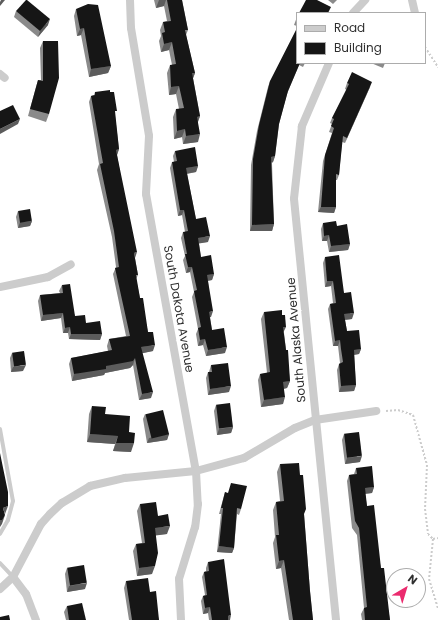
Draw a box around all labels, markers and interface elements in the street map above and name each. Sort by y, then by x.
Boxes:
legend [296,12,426,64]
text: Road [334,19,365,36]
text: Building [334,39,382,56]
street label: South Dakota Avenue [161,244,197,374]
street label: South Alaska Avenue [283,277,309,403]
north arrow [386,568,426,608]
text: N [405,570,421,588]

